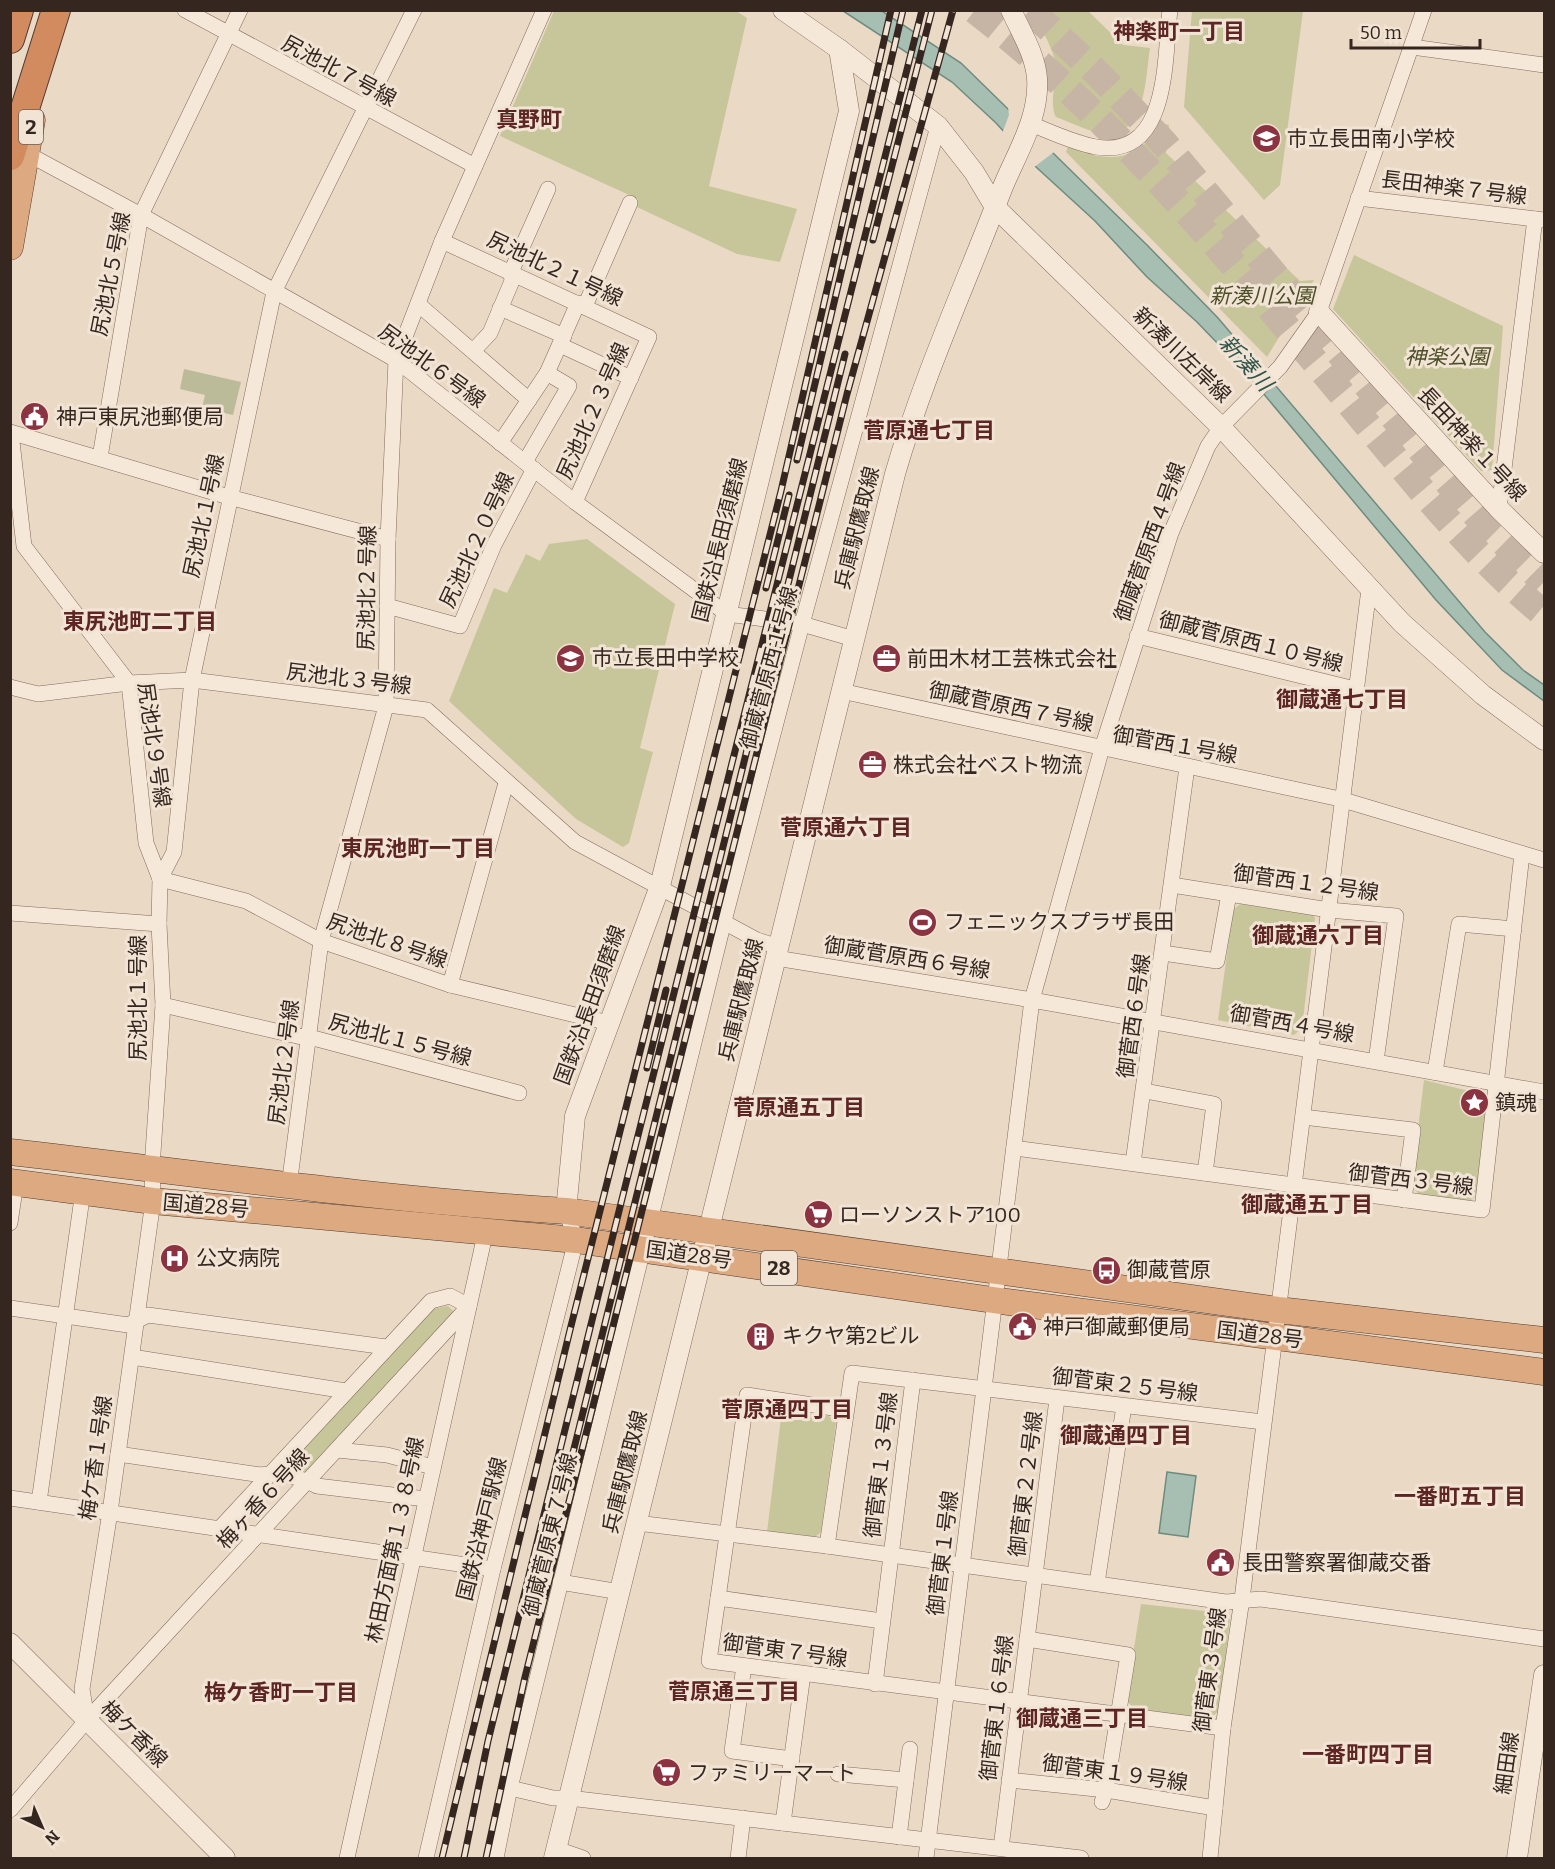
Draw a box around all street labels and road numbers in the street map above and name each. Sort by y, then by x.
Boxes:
street label: 尻池北７号線 [277,30,401,112]
road number: 2 [19,110,43,144]
street label: 長田神楽７号線 [1379,166,1529,210]
street label: 尻池北５号線 [86,210,136,338]
street label: 尻池北２１号線 [483,226,627,312]
street label: 新湊川左岸線 [1128,302,1236,408]
street label: 尻池北６号線 [373,318,491,414]
street label: 尻池北２３号線 [551,339,635,483]
street label: 長田神楽１号線 [1412,381,1532,507]
street label: 尻池北１号線 [178,452,230,580]
street label: 国鉄沿長田須磨線 [687,455,753,625]
street label: 御蔵菅原西４号線 [1109,459,1191,625]
street label: 兵庫駅鷹取線 [829,464,885,592]
street label: 尻池北２０号線 [434,468,520,612]
street label: 尻池北２号線 [353,525,381,651]
street label: 御蔵菅原西１号線 [735,583,803,753]
street label: 御蔵菅原西１０号線 [1156,607,1346,677]
street label: 尻池北３号線 [285,658,413,700]
street label: 御蔵菅原西７号線 [926,677,1096,737]
street label: 尻池北９号線 [132,681,176,809]
street label: 御菅西１号線 [1111,721,1239,769]
street label: 御菅西１２号線 [1231,860,1381,906]
street label: 尻池北８号線 [323,908,451,974]
street label: 国鉄沿長田須磨線 [549,922,631,1088]
street label: 御蔵菅原西６号線 [822,932,992,984]
street label: 尻池北１号線 [125,935,151,1061]
street label: 兵庫駅鷹取線 [713,936,769,1064]
street label: 御菅西６号線 [1112,952,1156,1080]
street label: 尻池北２号線 [263,998,305,1126]
street label: 御菅西４号線 [1228,1000,1356,1048]
street label: 尻池北１５号線 [326,1008,474,1072]
street label: 御菅西３号線 [1347,1159,1475,1201]
street label: 国道28号 [162,1189,250,1223]
street label: 国道28号 [644,1236,734,1274]
road number: 28 [761,1251,797,1285]
street label: 国道28号 [1215,1317,1305,1353]
street label: 御菅東２５号線 [1050,1363,1200,1407]
street label: 御菅東１３号線 [859,1390,903,1540]
street label: 梅ケ香１号線 [74,1394,118,1522]
street label: 兵庫駅鷹取線 [597,1408,653,1536]
street label: 御菅東２２号線 [1004,1409,1048,1559]
street label: 林田方面第１３８号線 [360,1435,430,1645]
street label: 梅ヶ香６号線 [211,1443,315,1555]
street label: 御蔵菅原東７号線 [517,1450,583,1620]
street label: 国鉄沿神戸駅線 [452,1455,512,1603]
street label: 御菅東１号線 [922,1489,964,1617]
street label: 御菅東３号線 [1188,1606,1232,1734]
street label: 御菅東７号線 [721,1629,849,1673]
street label: 御菅東１６号線 [975,1633,1019,1783]
street label: 梅ケ香線 [95,1695,173,1773]
street label: 細田線 [1490,1730,1524,1796]
street label: 御菅東１９号線 [1040,1750,1190,1796]

